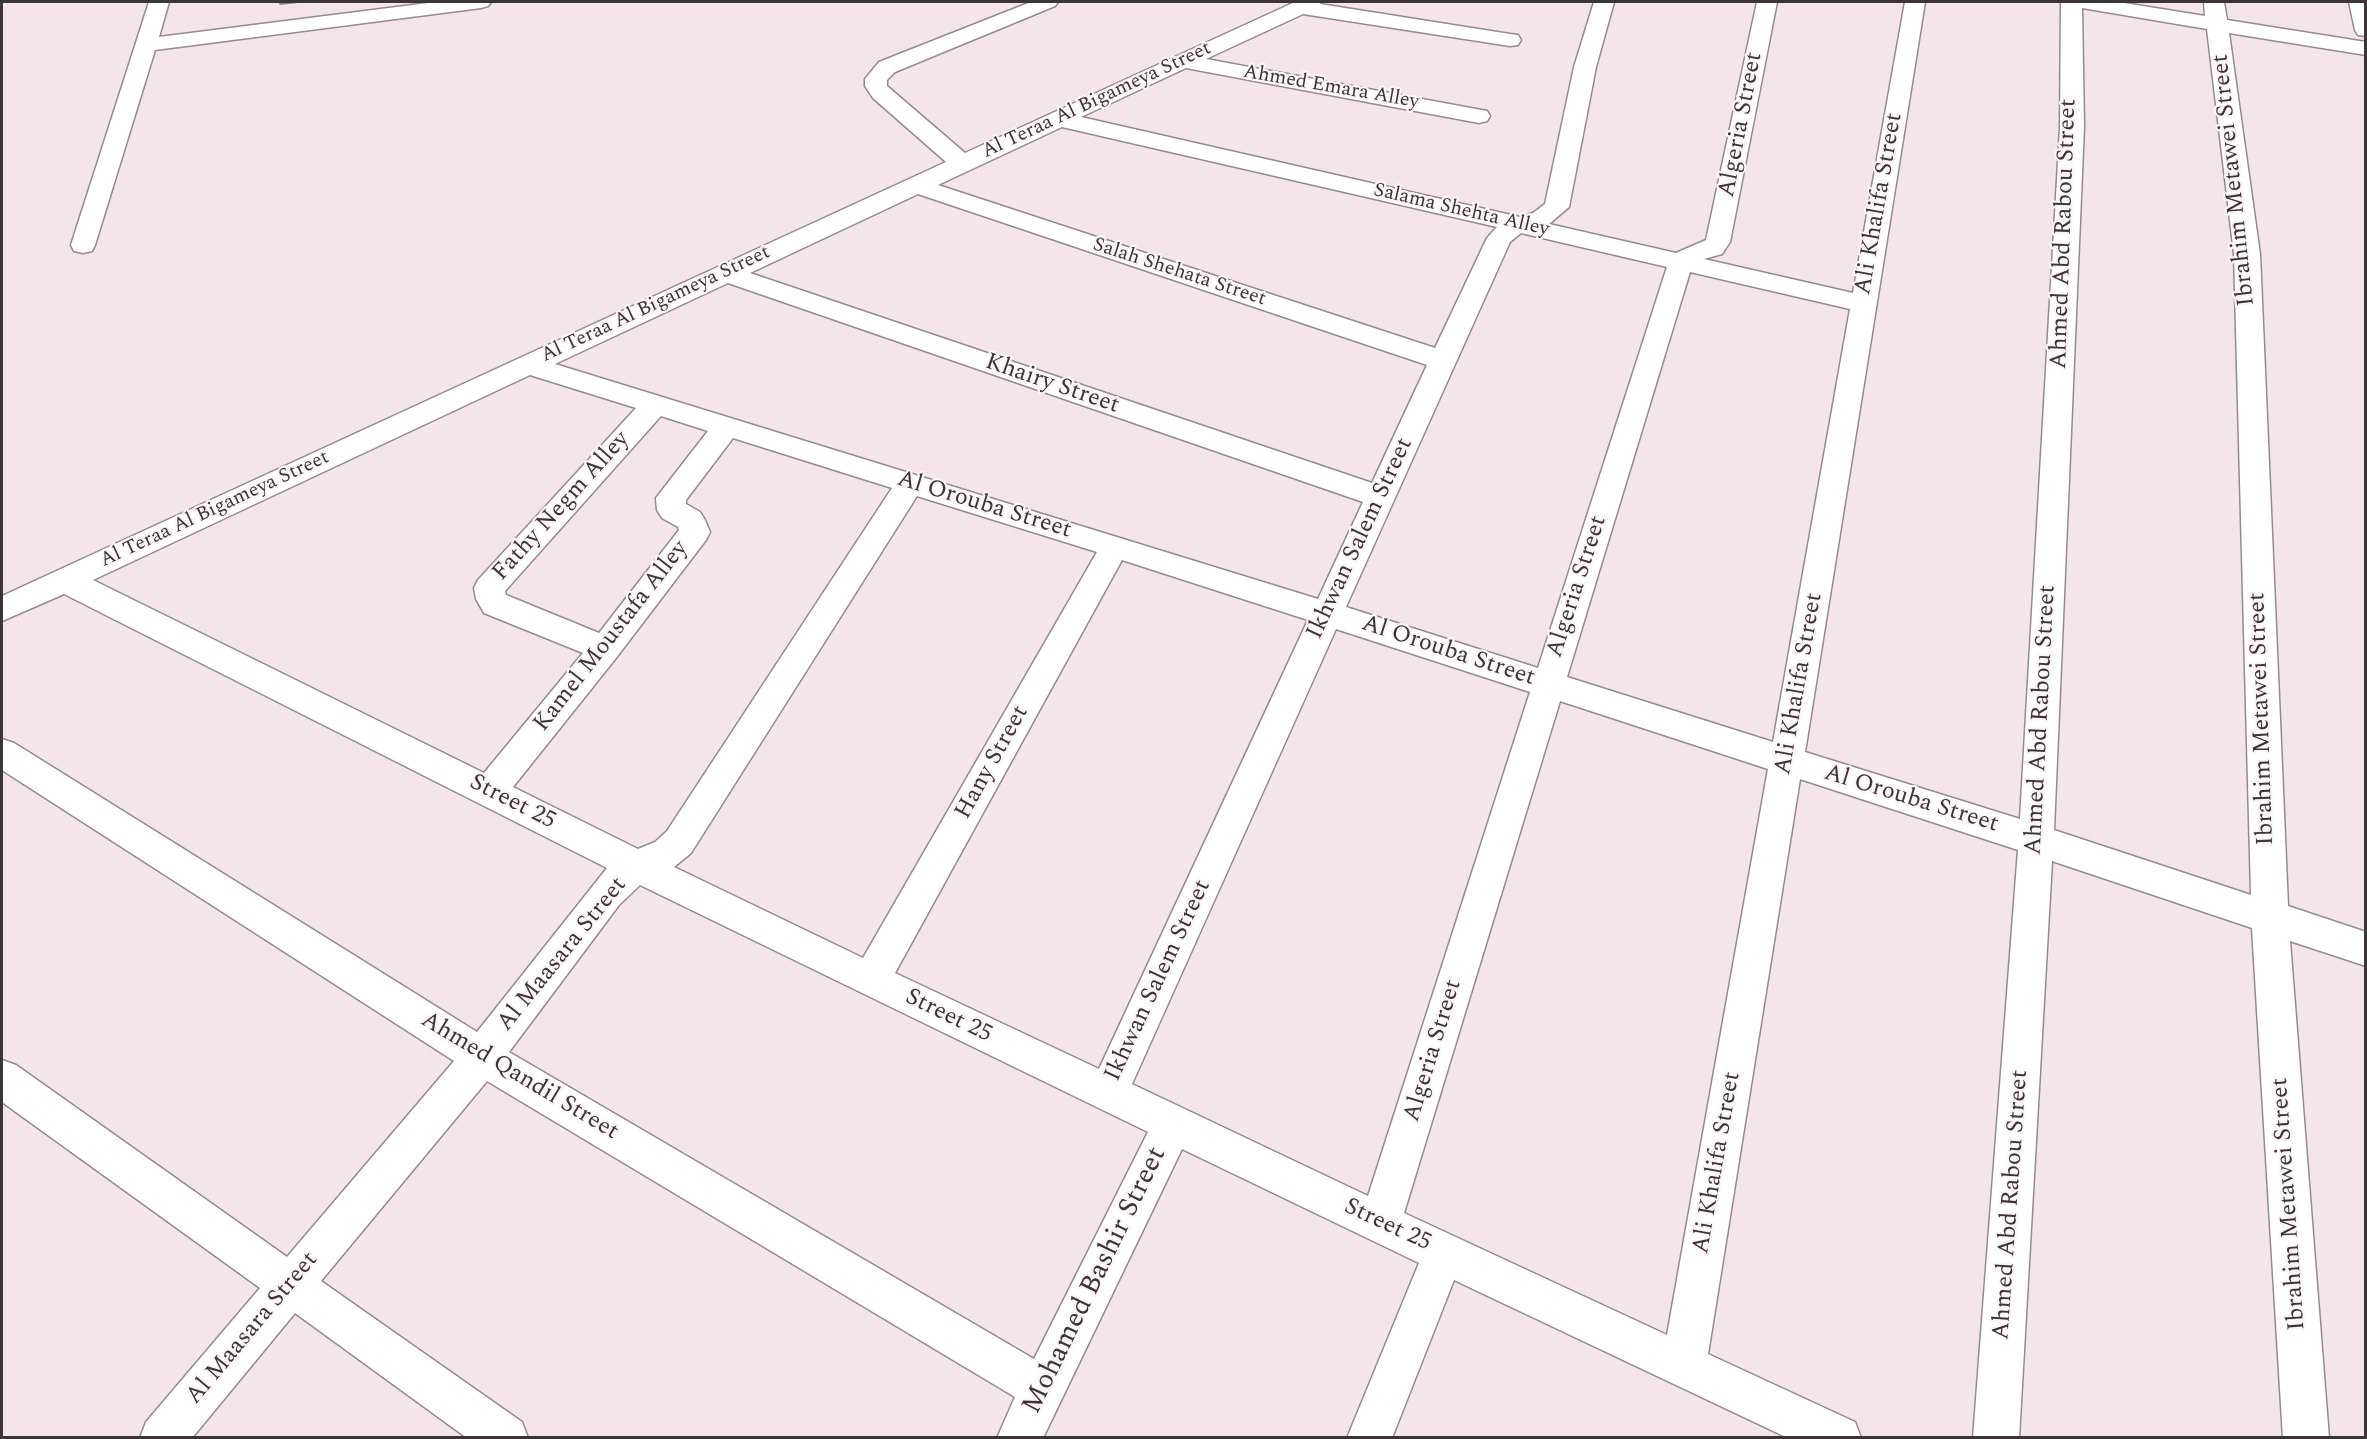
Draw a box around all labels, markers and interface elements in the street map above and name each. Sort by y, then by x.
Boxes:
street label: Al Teraa Al Bigameya Street [979,37,1215,165]
street label: Algeria Street [1714,50,1770,200]
street label: Ibrahim Metawei Street [2207,53,2263,307]
street label: Ahmed Emara Alley [1241,61,1421,115]
street label: Ahmed Abd Rabou Street [2046,98,2084,370]
street label: Ali Khalifa Street [1850,111,1910,297]
street label: Salama Shehta Alley [1371,179,1551,243]
street label: Salah Shehata Street [1089,234,1269,312]
street label: Al Teraa Al Bigameya Street [538,241,774,369]
street label: Khairy Street [981,349,1123,421]
street label: Fathy Negm Alley [487,426,637,588]
street label: Ikhwan Salem Street [1302,434,1420,644]
street label: Al Teraa Al Bigameya Street [97,446,333,574]
street label: Al Orouba Street [894,466,1074,546]
street label: Algeria Street [1542,513,1614,661]
street label: Kamel Moustafa Alley [529,536,695,738]
street label: Ahmed Abd Rabou Street [2021,584,2063,856]
street label: Ali Khalifa Street [1770,591,1830,777]
street label: Ibrahim Metawei Street [2244,592,2282,846]
street label: Al Orouba Street [1358,610,1538,694]
street label: Hany Street [950,701,1036,825]
street label: Al Orouba Street [1821,760,2001,840]
street label: Street 25 [464,769,560,837]
street label: Al Maasara Street [492,872,634,1038]
street label: Ikhwan Salem Street [1100,876,1218,1086]
street label: Algeria Street [1399,976,1469,1126]
street label: Street 25 [900,984,996,1050]
street label: Ahmed Qandil Street [415,1007,623,1147]
street label: Ahmed Abd Rabou Street [1988,1069,2036,1341]
street label: Ali Khalifa Street [1688,1070,1748,1256]
street label: Ibrahim Metawei Street [2267,1077,2313,1331]
street label: Mohamed Bashir Street [1017,1142,1175,1420]
street label: Street 25 [1339,1193,1435,1259]
street label: Al Maasara Street [181,1247,325,1411]

